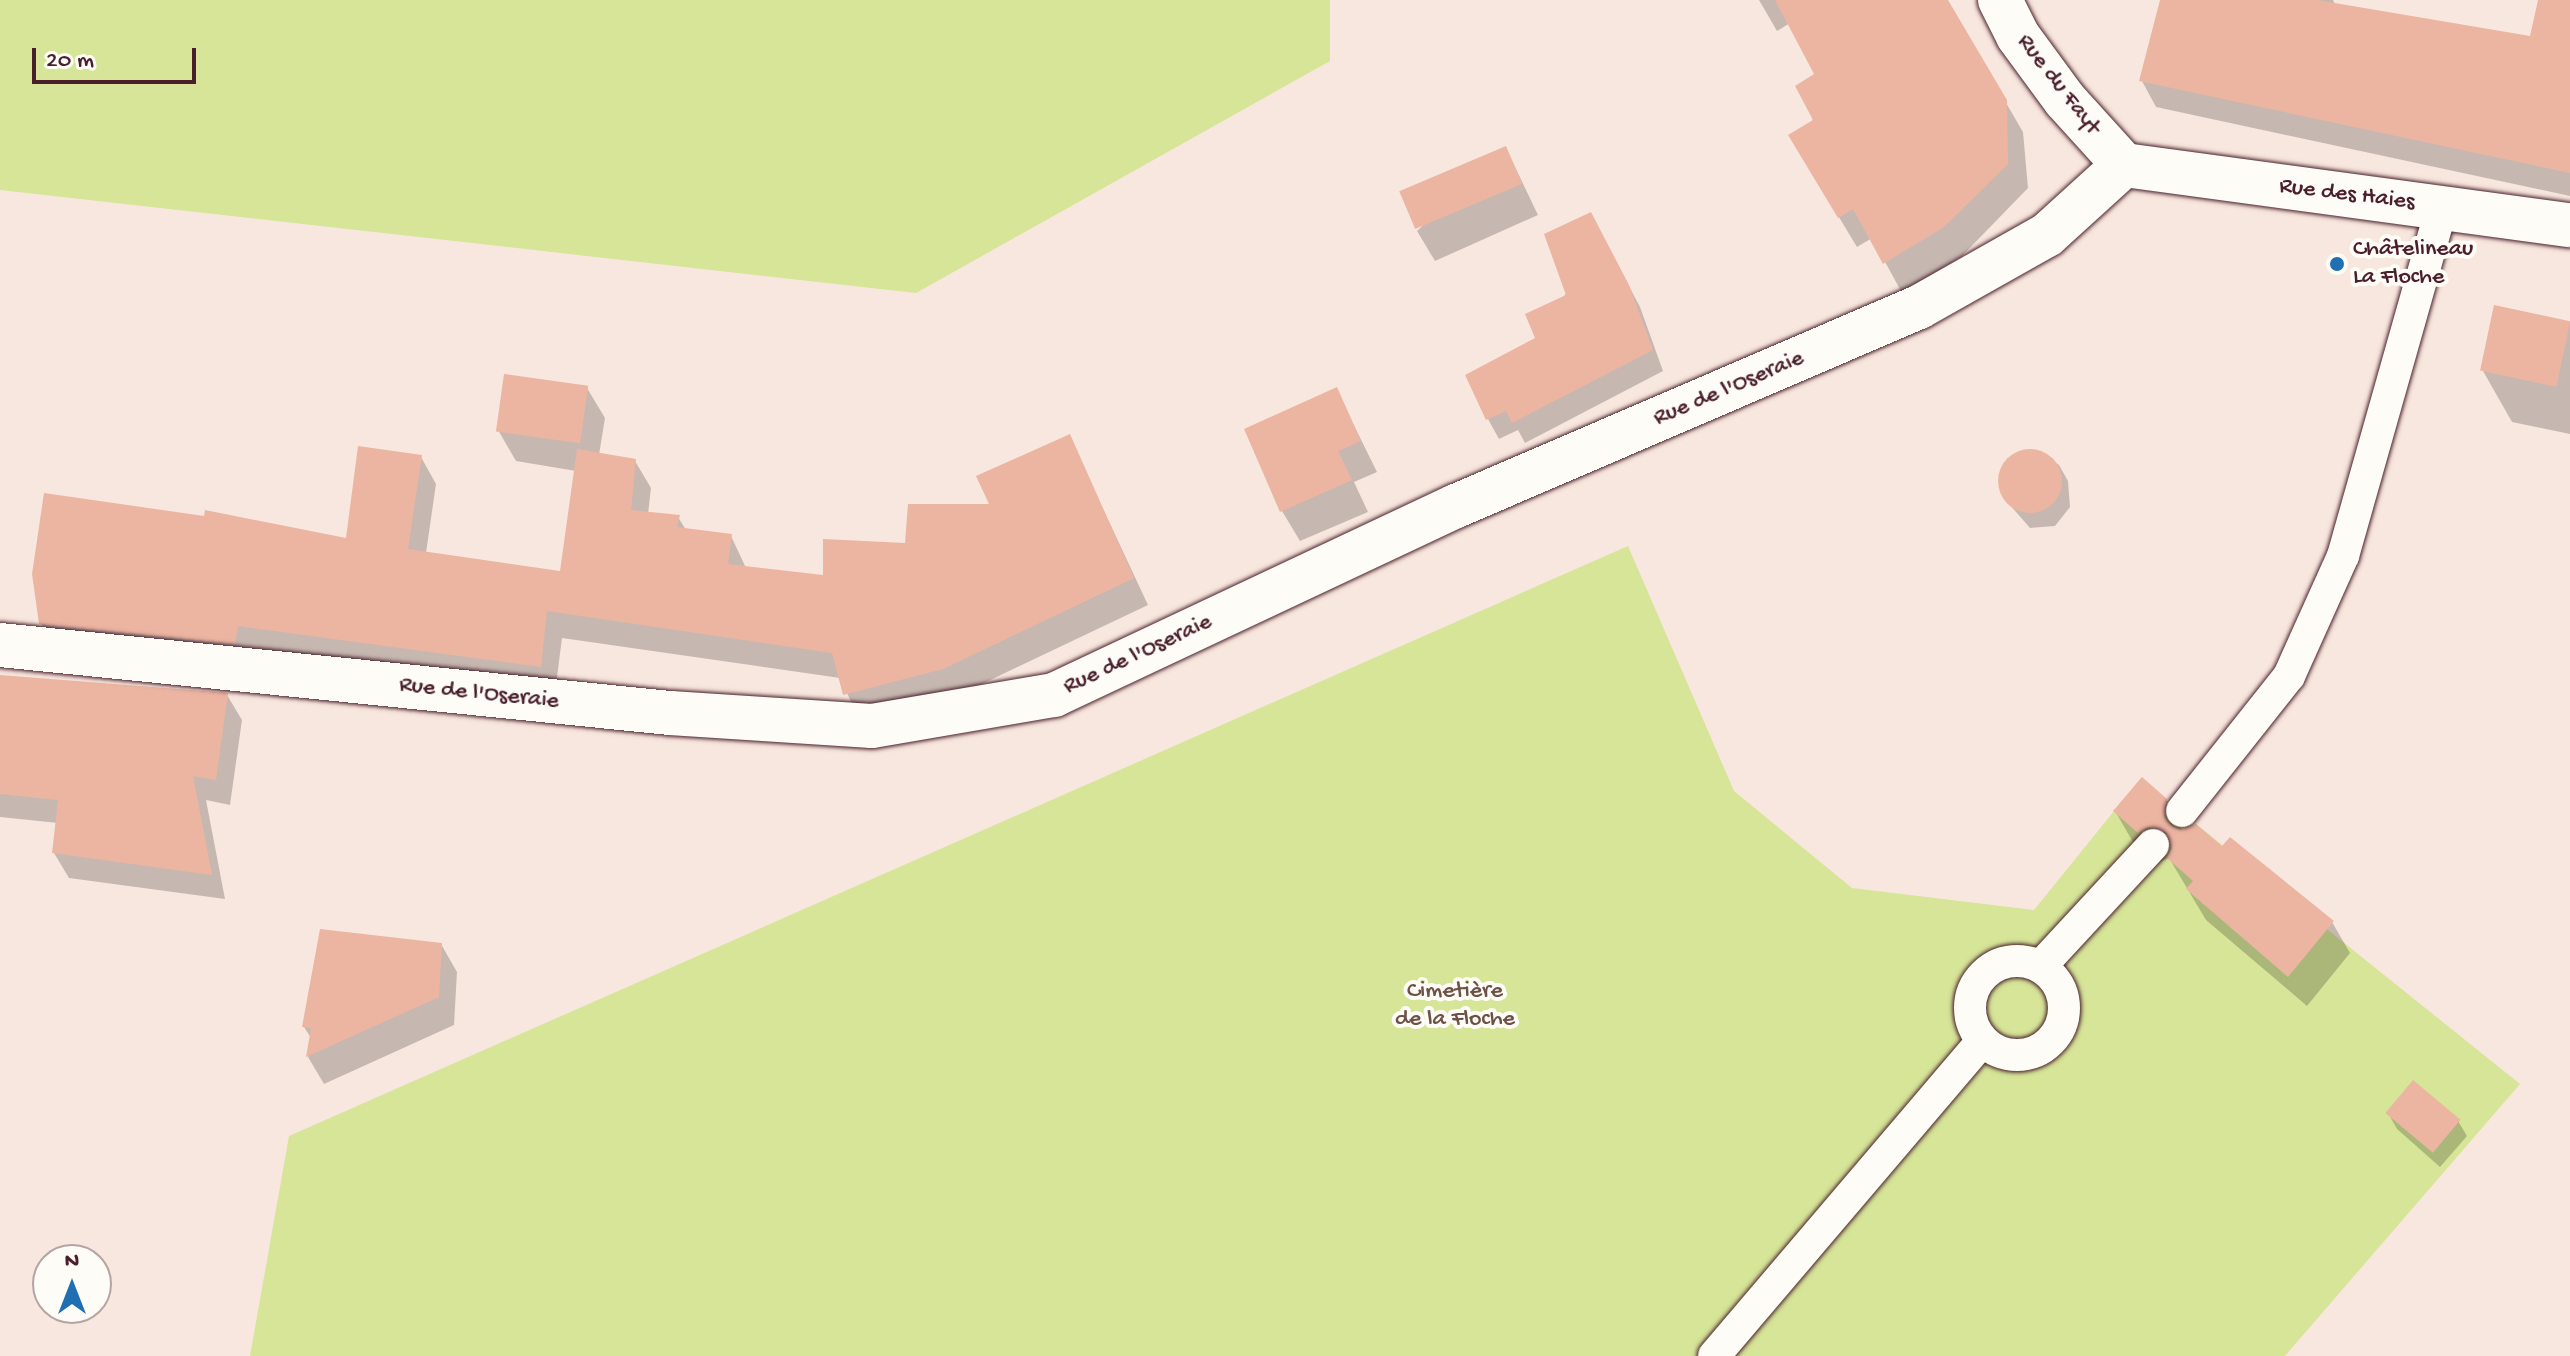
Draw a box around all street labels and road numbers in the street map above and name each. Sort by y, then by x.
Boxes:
street label: Rue du Fayt [2010,29,2106,141]
street label: Rue des Haies [2278,172,2416,218]
street label: Rue de l'Oseraie [1650,344,1808,434]
street label: Rue de l'Oseraie [1059,608,1217,702]
street label: Rue de l'Oseraie [398,671,560,717]

